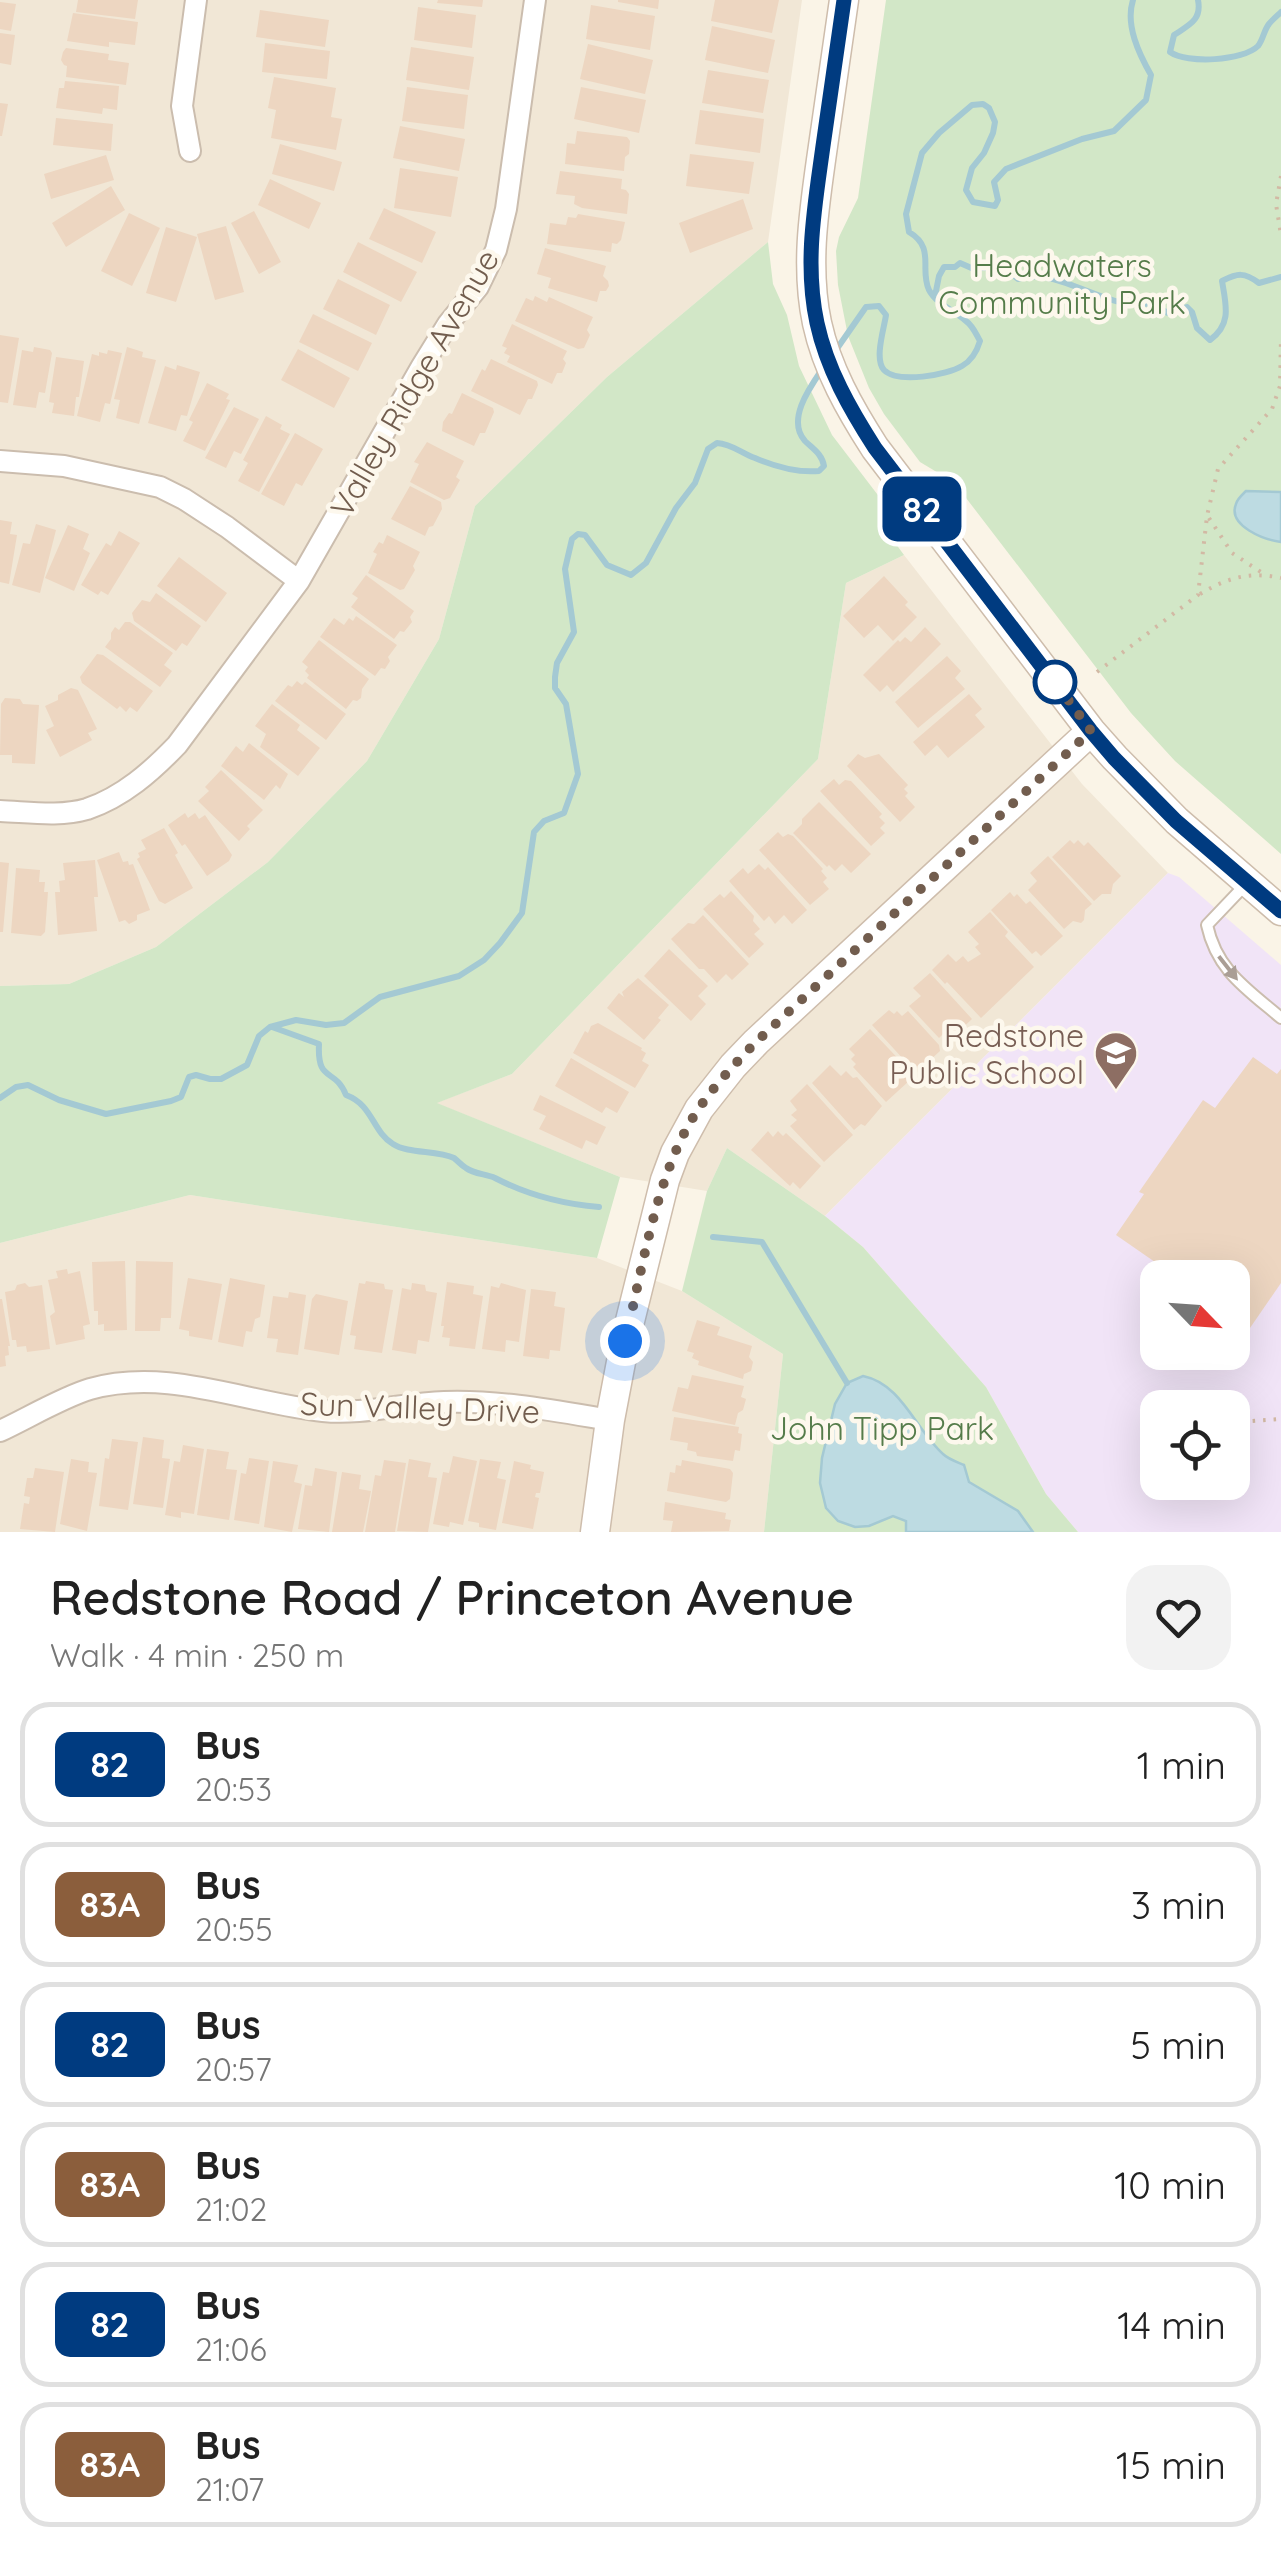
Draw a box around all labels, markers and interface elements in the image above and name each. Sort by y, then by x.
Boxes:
street label: Valley Ridge Avenue [321,242,507,524]
park label: Headwaters Community Park [938,245,1186,322]
line badge: 82 [877,476,967,542]
text: 82 [902,487,942,531]
unlabelled marker [1034,661,1076,703]
one-way arrow [1218,955,1238,981]
place label: Redstone Public School [889,1015,1084,1092]
school or university icon: Redstone Public School [1093,1030,1139,1091]
north arrow [1140,1260,1250,1370]
map controls [1140,1260,1250,1500]
your location [600,1316,650,1366]
street label: Sun Valley Drive [299,1383,541,1431]
button: locate [1140,1390,1250,1500]
park label: John Tipp Park [770,1408,994,1448]
button: heart [1126,1565,1231,1670]
text: Redstone Road / Princeton Avenue [50,1567,854,1627]
text: Walk · 4 min · 250 m [50,1635,344,1675]
text: Bus [195,1721,261,1769]
text: 1 min [1137,1741,1226,1789]
text: 82 [90,1742,130,1786]
text: 20:53 [195,1769,272,1809]
text: Bus [195,1861,261,1909]
text: 3 min [1131,1881,1226,1929]
text: 83A [80,1882,140,1926]
text: 20:55 [195,1909,273,1949]
text: Bus [195,2001,261,2049]
text: 5 min [1130,2021,1226,2069]
text: 82 [90,2022,130,2066]
text: 20:57 [195,2049,272,2089]
text: Bus [195,2141,261,2189]
text: 10 min [1114,2161,1226,2209]
text: 83A [80,2162,140,2206]
text: 21:02 [195,2189,267,2229]
text: Bus [195,2281,261,2329]
text: 14 min [1117,2301,1226,2349]
text: 82 [90,2302,130,2346]
text: 21:06 [195,2329,267,2369]
text: Bus [195,2421,261,2469]
text: 15 min [1116,2441,1226,2489]
text: 83A [80,2442,140,2486]
text: 21:07 [195,2469,264,2509]

